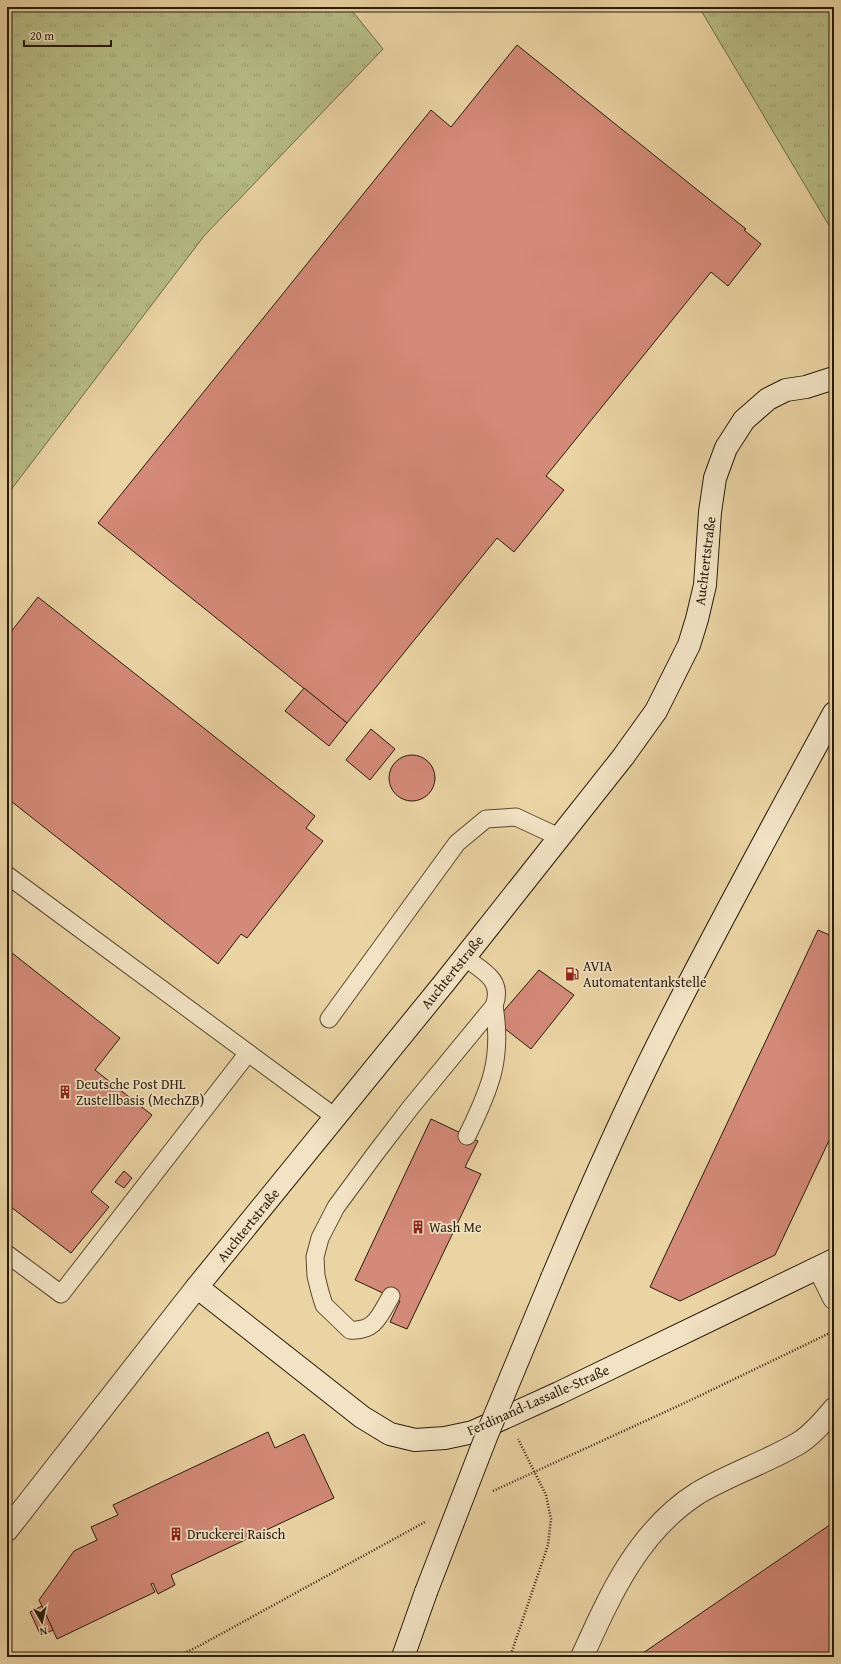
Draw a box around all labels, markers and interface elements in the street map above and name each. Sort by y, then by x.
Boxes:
scale bar [24,22,111,48]
text: 20 m [30,27,54,44]
street label: Auchtertstraße [690,515,720,607]
street label: Auchtertstraße [416,931,488,1013]
place label: AVIA Automatentankstelle [583,956,707,992]
fuel station icon: AVIA Automatentankstelle [564,966,580,982]
place label: Deutsche Post DHL Zustellbasis (MechZB) [76,1074,204,1110]
building icon: Deutsche Post DHL Zustellbasis (MechZB) [57,1084,73,1100]
street label: Auchtertstraße [212,1184,284,1266]
place label: Wash Me [429,1217,482,1237]
building icon: Wash Me [410,1219,426,1235]
street label: Ferdinand-Lassalle-Straße [464,1359,613,1440]
place label: Druckerei Raisch [187,1524,286,1544]
building icon: Druckerei Raisch [168,1526,184,1542]
north arrow [22,1602,62,1642]
text: N [38,1623,48,1640]

